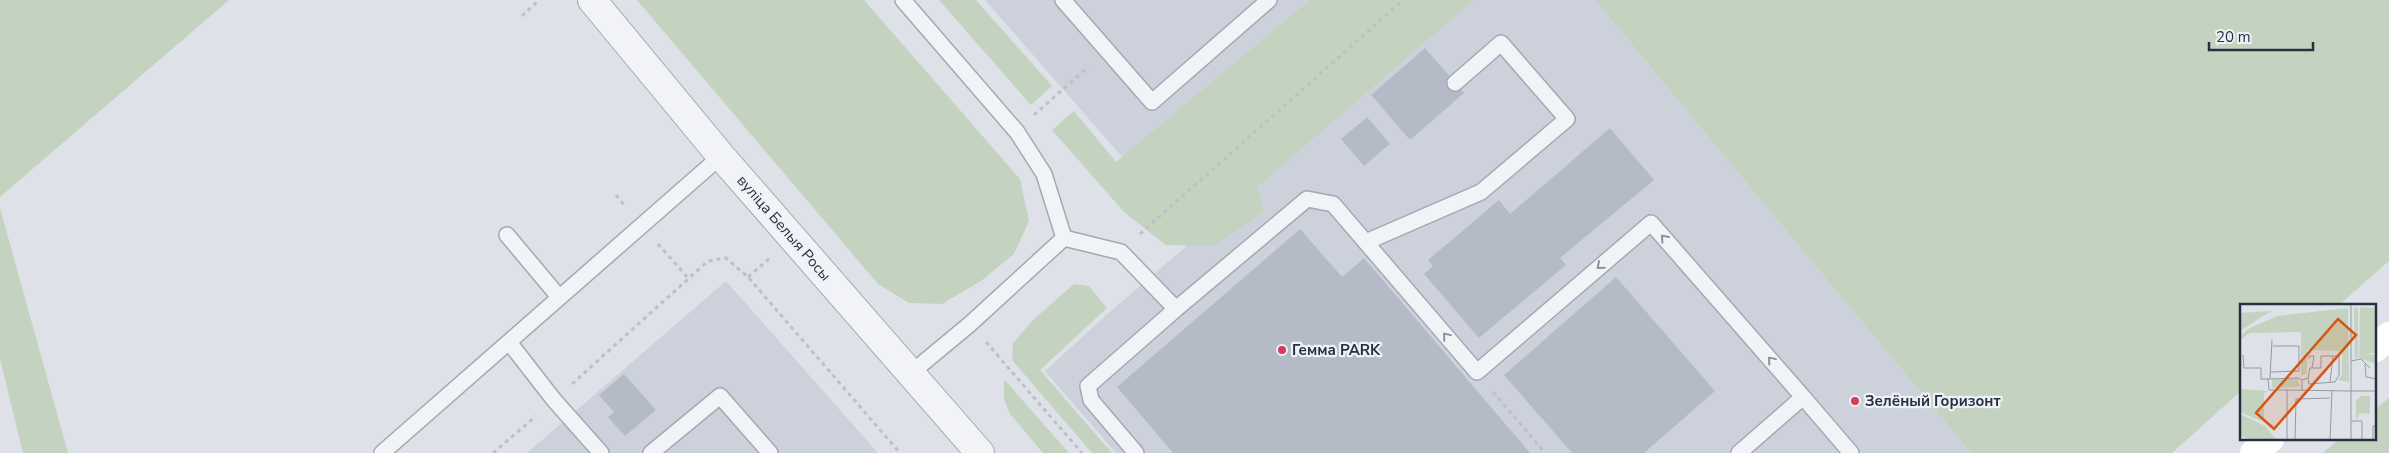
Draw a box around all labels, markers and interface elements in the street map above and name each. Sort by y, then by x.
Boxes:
scale bar [2209,20,2313,52]
text: 20 m [2216,27,2251,47]
street label: вуліца Белыя Росы [732,171,836,285]
one-way arrow [1661,235,1670,244]
one-way arrow [1597,260,1606,269]
inset map [2240,304,2376,440]
one-way arrow [1444,333,1452,342]
place label: Гемма PARK [1292,340,1381,360]
marker: Гемма PARK [1276,344,1288,356]
one-way arrow [1768,357,1777,366]
place label: Зелёный Горизонт [1865,391,2001,411]
marker: Зелёный Горизонт [1849,395,1861,407]

